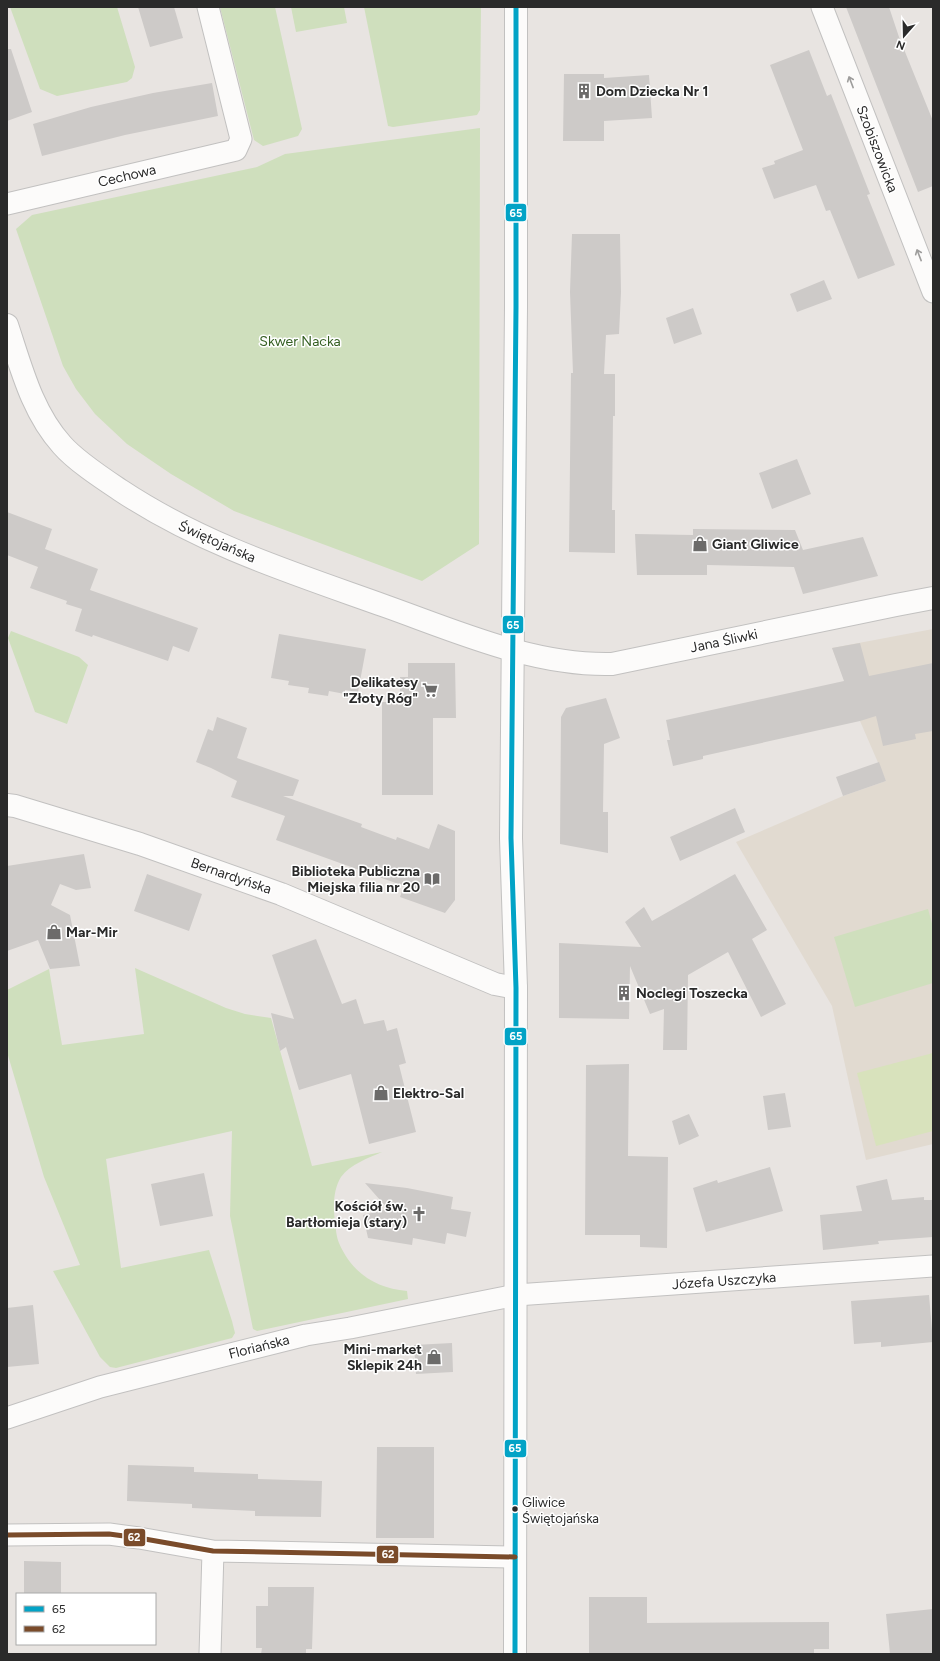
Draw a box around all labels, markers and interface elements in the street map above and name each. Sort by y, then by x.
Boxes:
north arrow [884,16,924,56]
text: N [895,37,907,52]
one-way arrow [847,77,854,89]
building icon: Dom Dziecka Nr 1 [575,82,593,100]
place label: Dom Dziecka Nr 1 [596,83,708,100]
street label: Szobiszowicka [853,103,901,195]
street label: Cechowa [96,161,158,191]
line badge: 65 [505,203,527,222]
text: 65 [510,207,522,220]
one-way arrow [914,250,922,262]
park label: Skwer Nacka [259,333,341,350]
street label: Świętojańska [176,517,258,567]
shop icon: Giant Gliwice [691,535,709,553]
place label: Giant Gliwice [712,536,799,553]
line badge: 65 [502,615,524,634]
text: 65 [507,619,519,632]
street label: Jana Śliwki [689,626,759,656]
place label: Delikatesy "Złoty Róg" [343,674,419,707]
supermarket icon: Delikatesy "Złoty Róg" [421,681,439,699]
street label: Bernardyńska [188,854,274,898]
place label: Biblioteka Publiczna Miejska filia nr 20 [291,863,420,896]
library icon: Biblioteka Publiczna Miejska filia nr 20 [423,870,441,888]
shop icon: Mar-Mir [45,923,63,941]
place label: Mar-Mir [66,924,118,941]
building icon: Noclegi Toszecka [615,984,633,1002]
place label: Noclegi Toszecka [636,985,748,1002]
line badge: 65 [504,1027,527,1046]
text: 65 [510,1030,522,1043]
shop icon: Elektro-Sal [372,1084,390,1102]
place label: Elektro-Sal [393,1085,464,1102]
place label: Kościół św. Bartłomieja (stary) [286,1198,407,1231]
church icon: Kościół św. Bartłomieja (stary) [410,1205,428,1223]
street label: Józefa Uszczyka [671,1269,777,1293]
street label: Floriańska [227,1331,291,1363]
place label: Mini-market Sklepik 24h [343,1341,422,1374]
shop icon: Mini-market Sklepik 24h [425,1348,443,1366]
line badge: 65 [504,1439,527,1458]
text: 65 [509,1442,521,1455]
place label: Gliwice Świętojańska [522,1495,599,1526]
marker: Gliwice Świętojańska [510,1504,520,1514]
line badge: 62 [123,1528,146,1547]
text: 62 [128,1531,140,1544]
line badge: 62 [376,1545,399,1564]
text: 62 [382,1548,394,1561]
legend [16,1593,156,1645]
text: 65 [52,1602,66,1616]
text: 62 [52,1622,66,1636]

